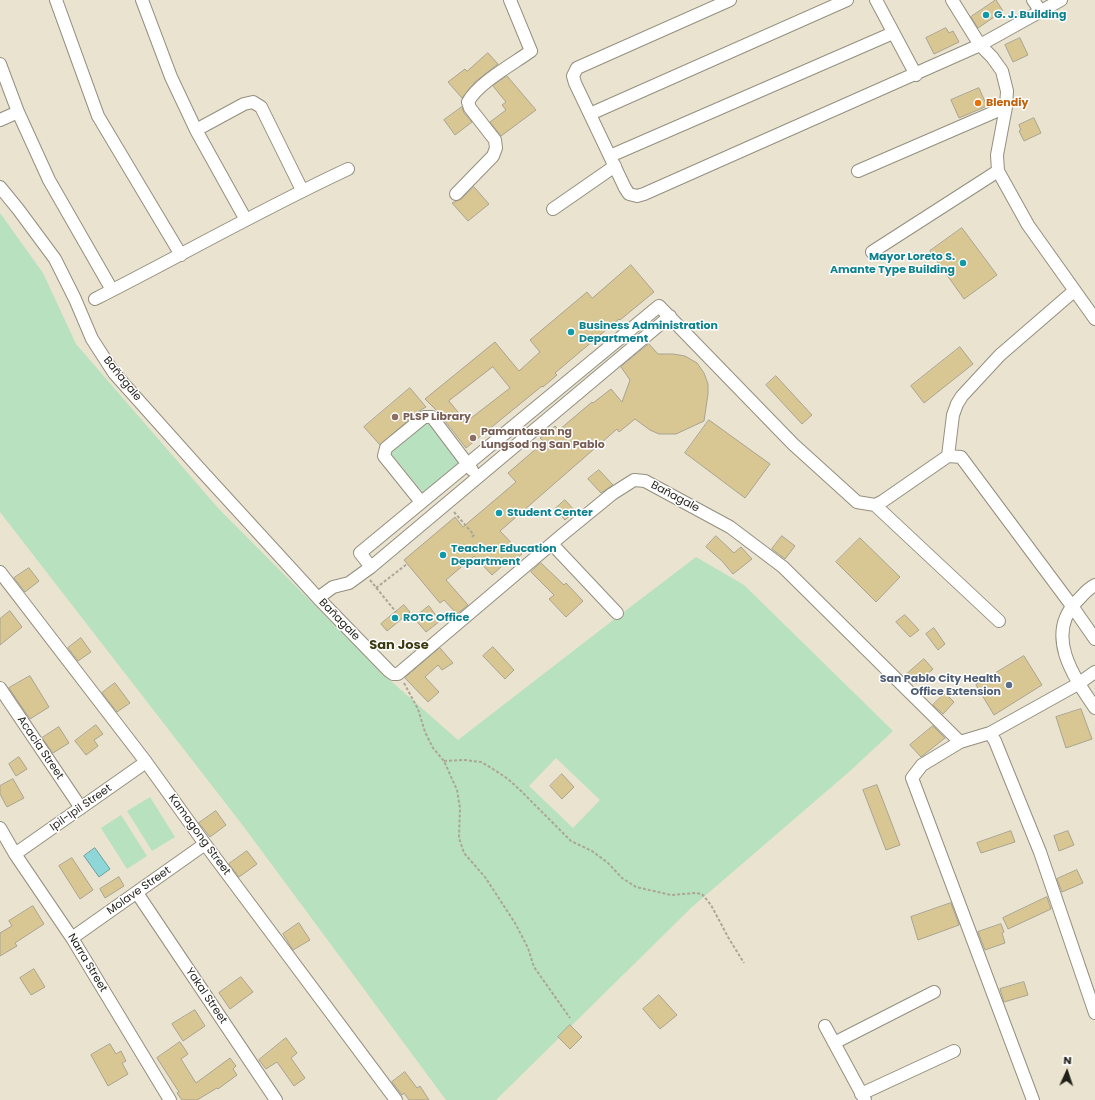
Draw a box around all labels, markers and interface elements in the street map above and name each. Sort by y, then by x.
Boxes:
place label: G. J. Building [994,8,1066,22]
marker: G. J. Building [981,10,991,20]
place label: Blendiy [986,96,1028,110]
marker: Blendiy [973,98,983,108]
place label: Mayor Loreto S. Amante Type Building [830,250,955,276]
marker: Mayor Loreto S. Amante Type Building [958,258,968,268]
place label: Business Administration Department [579,319,718,345]
marker: Business Administration Department [566,327,576,337]
street label: Bañagale [100,354,144,404]
place label: PLSP Library [403,410,471,424]
marker: PLSP Library [390,412,400,422]
place label: Pamantasan ng Lungsod ng San Pablo [481,425,605,451]
marker: Pamantasan ng Lungsod ng San Pablo [468,433,478,443]
street label: Bañagale [648,479,702,515]
place label: Student Center [507,506,593,520]
marker: Student Center [494,508,504,518]
place label: Teacher Education Department [451,542,557,568]
marker: Teacher Education Department [438,550,448,560]
street label: Bañagale [316,596,362,644]
place label: ROTC Office [403,611,469,625]
marker: ROTC Office [390,613,400,623]
district label: San Jose [369,638,429,654]
place label: San Pablo City Health Office Extension [880,672,1001,698]
marker: San Pablo City Health Office Extension [1004,680,1014,690]
street label: Acacia Street [14,714,66,782]
street label: Ipil-Ipil Street [48,782,114,834]
street label: Kamagong Street [165,792,233,878]
street label: Molave Street [105,864,173,918]
street label: Narra Street [64,931,110,995]
street label: Yakal Street [182,965,230,1027]
north arrow [1047,1052,1087,1092]
text: N [1063,1052,1072,1068]

